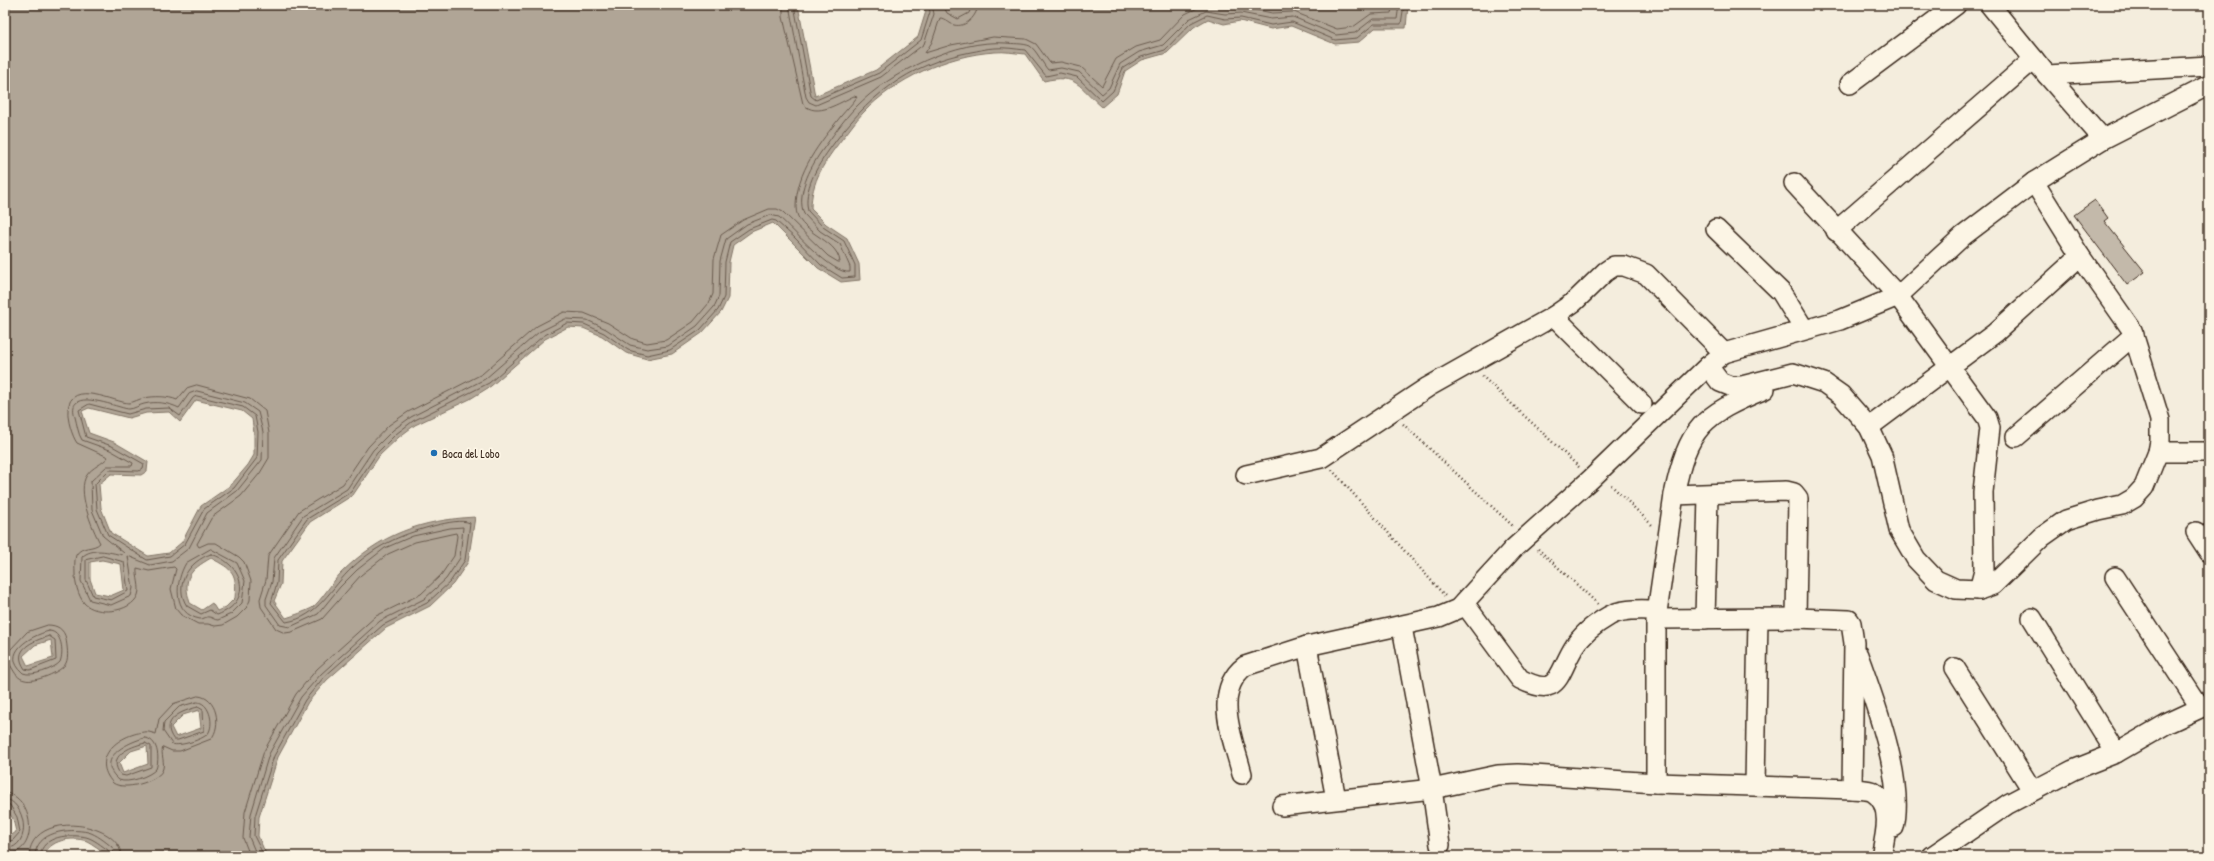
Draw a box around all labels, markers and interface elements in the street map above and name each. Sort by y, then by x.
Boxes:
place label: Boca del Lobo [442,445,500,462]
marker: Boca del Lobo [429,448,439,458]

